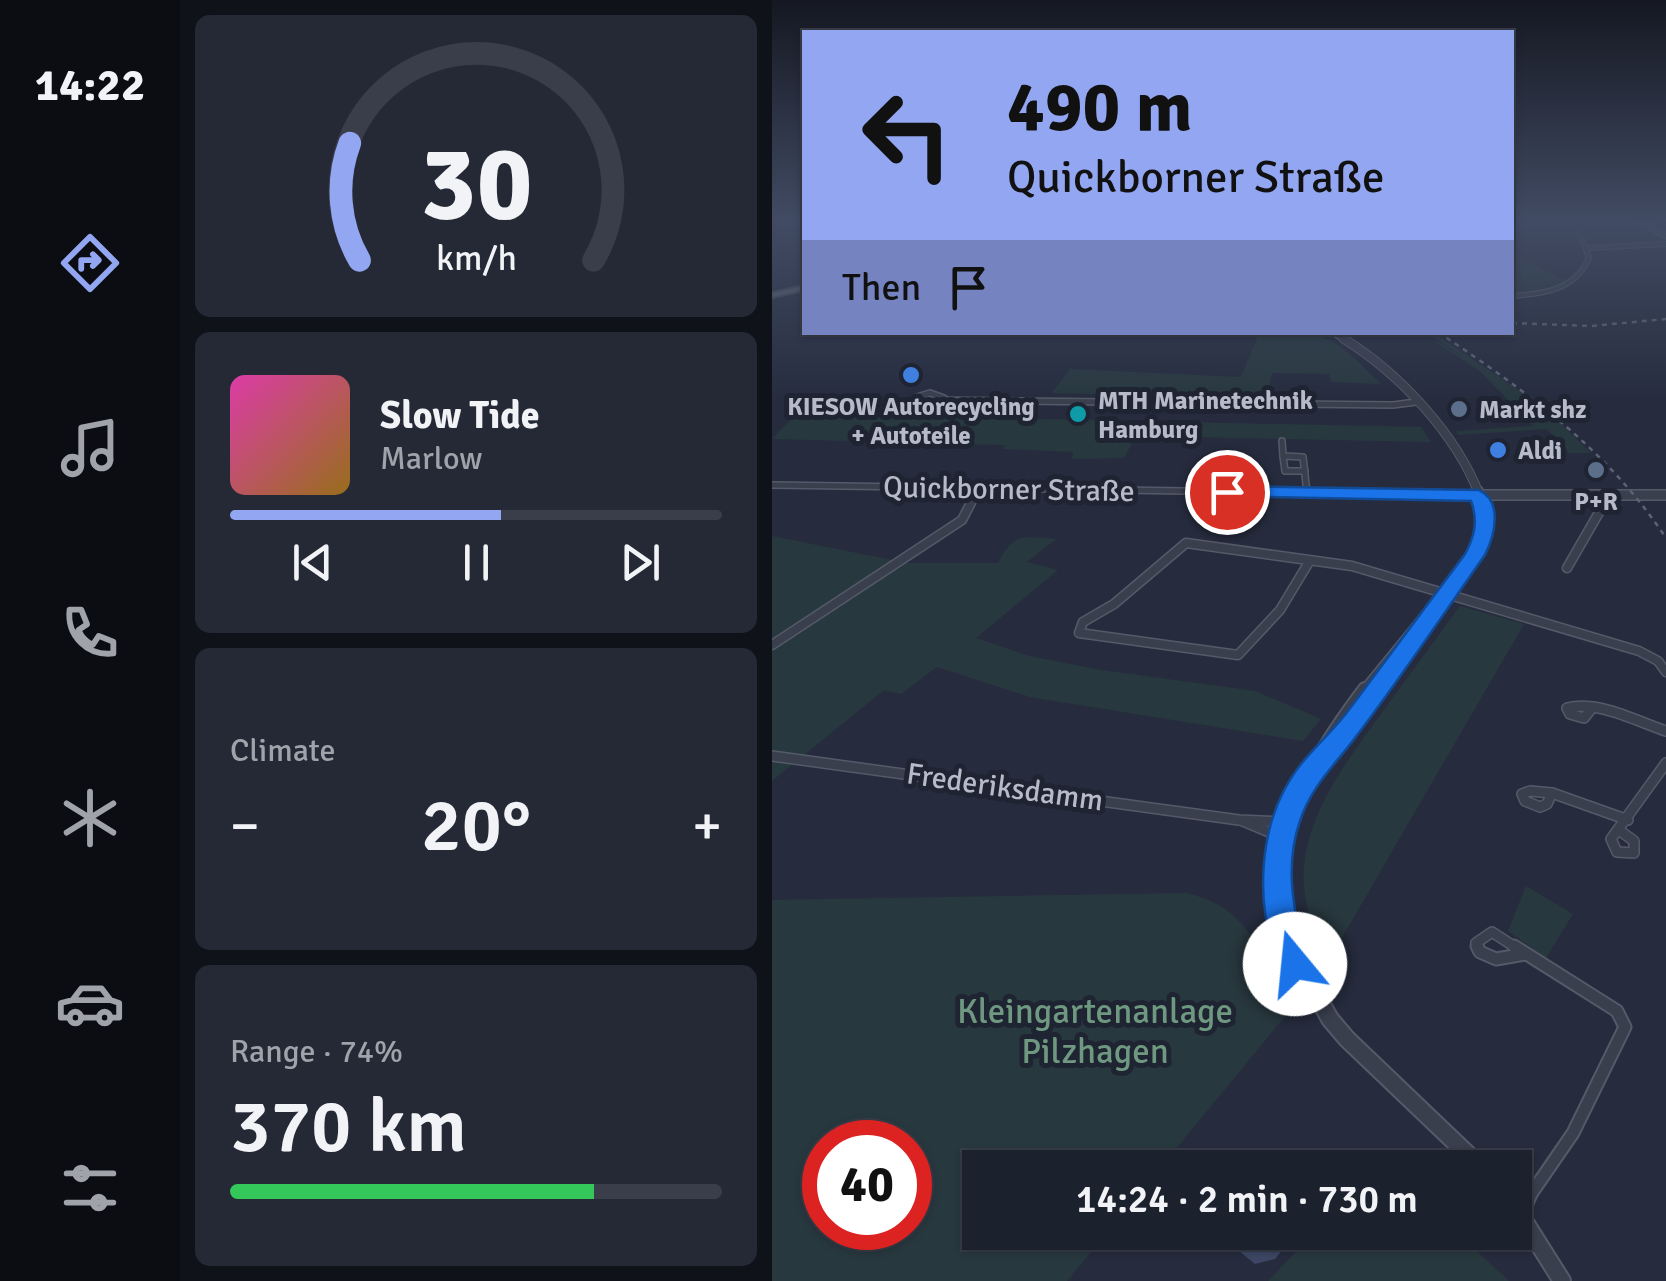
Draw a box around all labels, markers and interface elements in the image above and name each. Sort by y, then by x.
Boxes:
text: 14:22 [35,58,145,113]
text: 490 m [1007,64,1192,150]
icon: left [842,70,972,200]
text: 30 [420,120,532,248]
text: Quickborner Straße [1007,150,1385,205]
icon: directions [55,228,125,298]
text: km/h [436,236,516,280]
icon: arrive [941,260,996,315]
text: Then [842,264,921,311]
marker: KIESOW Autorecycling + Autoteile [900,364,922,386]
place label: MTH Marinetechnik Hamburg [1098,385,1313,445]
place label: KIESOW Autorecycling + Autoteile [787,391,1035,451]
text: Slow Tide [380,392,540,439]
place label: Markt shz [1479,394,1586,425]
marker: Markt shz [1448,398,1470,420]
marker: MTH Marinetechnik Hamburg [1067,403,1089,425]
icon: music [55,413,125,483]
place label: Aldi [1518,435,1562,466]
text: Marlow [380,439,482,478]
marker: Aldi [1487,439,1509,461]
pin [1185,450,1270,535]
marker: P+R [1585,459,1607,481]
icon: arrive [1200,465,1255,520]
street label: Quickborner Straße [883,469,1135,510]
place label: P+R [1574,486,1618,517]
icon: previous [285,535,340,590]
icon: pause [449,535,504,590]
icon: next [613,535,668,590]
icon: phone [55,598,125,668]
text: Climate [230,731,336,770]
street label: Frederiksdamm [904,755,1106,820]
text: 20° [421,779,531,872]
icon: climate [55,783,125,853]
text: − [230,792,260,860]
text: + [692,792,722,860]
position arrow [1243,912,1347,1016]
icon: car [55,968,125,1038]
park label: Kleingartenanlage Pilzhagen [957,990,1233,1073]
text: Range · 74% [230,1032,403,1071]
text: 370 km [230,1080,467,1173]
speed limit sign: 40 [802,1120,932,1250]
icon: filters [55,1153,125,1223]
text: 14:24 · 2 min · 730 m [1076,1176,1418,1223]

